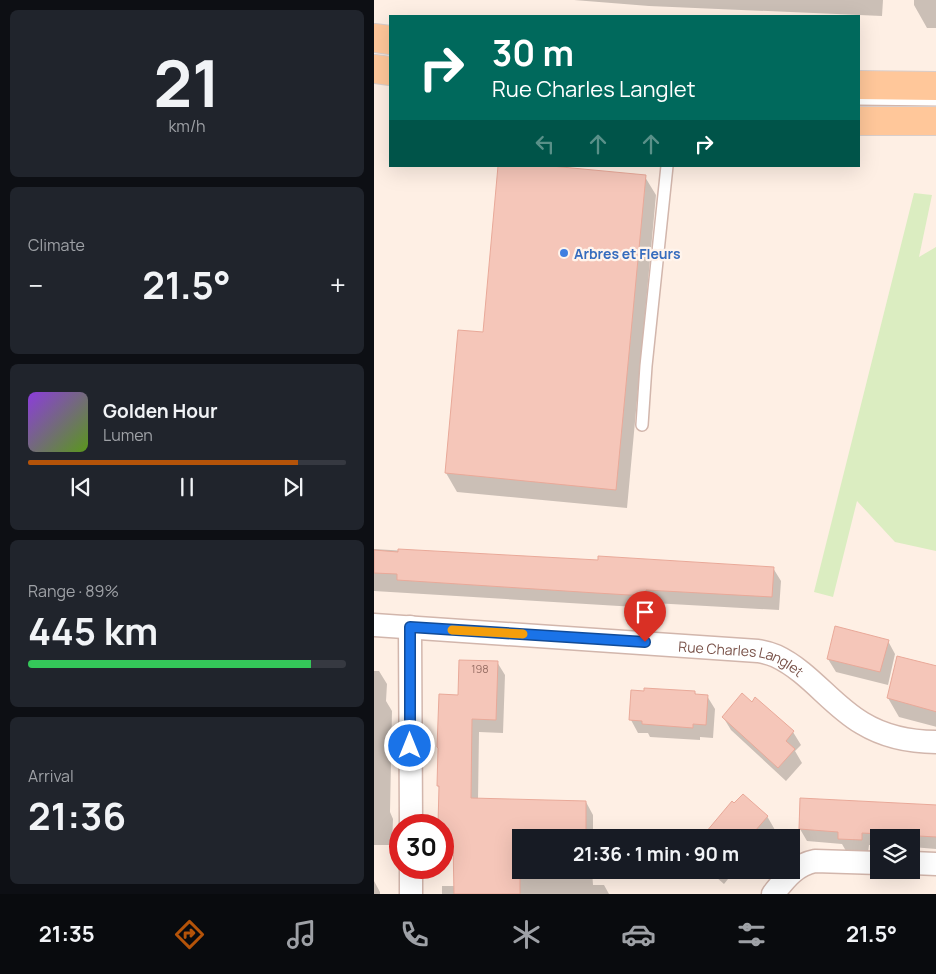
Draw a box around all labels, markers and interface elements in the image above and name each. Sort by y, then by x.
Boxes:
text: 30 m [492,29,574,77]
icon: right [409,35,474,100]
text: 21 [153,38,221,127]
text: Rue Charles Langlet [492,74,695,104]
text: km/h [168,115,206,137]
icon: left [531,130,559,158]
icon: ahead [584,130,612,158]
icon: ahead [637,130,665,158]
icon: right [690,130,718,158]
text: Climate [28,234,85,256]
place label: Arbres et Fleurs [574,244,681,263]
marker: Arbres et Fleurs [558,247,570,259]
text: 21.5° [142,258,231,310]
text: − [28,266,43,304]
text: + [330,266,346,304]
text: Golden Hour [103,398,217,424]
text: Lumen [103,424,153,446]
icon: previous [67,473,95,501]
icon: pause [173,473,201,501]
icon: next [279,473,307,501]
text: Range · 89% [28,580,119,602]
pin [624,591,666,642]
icon: arrive [631,598,659,626]
text: 445 km [28,604,158,656]
street label: Rue Charles Langlet [678,636,808,681]
house number: 198 [471,661,489,676]
position arrow [383,719,435,771]
text: Arrival [28,765,74,787]
text: 21:36 [28,789,126,841]
speed limit sign: 30 [389,814,454,879]
map controls [870,829,920,879]
button: layers [870,829,920,879]
text: 21:36 · 1 min · 90 m [573,841,739,867]
icon: directions [172,917,207,952]
icon: music [284,917,319,952]
icon: phone [397,917,432,952]
icon: climate [509,917,544,952]
icon: car [621,917,656,952]
icon: filters [734,917,769,952]
text: 21:35 [39,919,95,949]
text: 21.5° [846,919,897,949]

